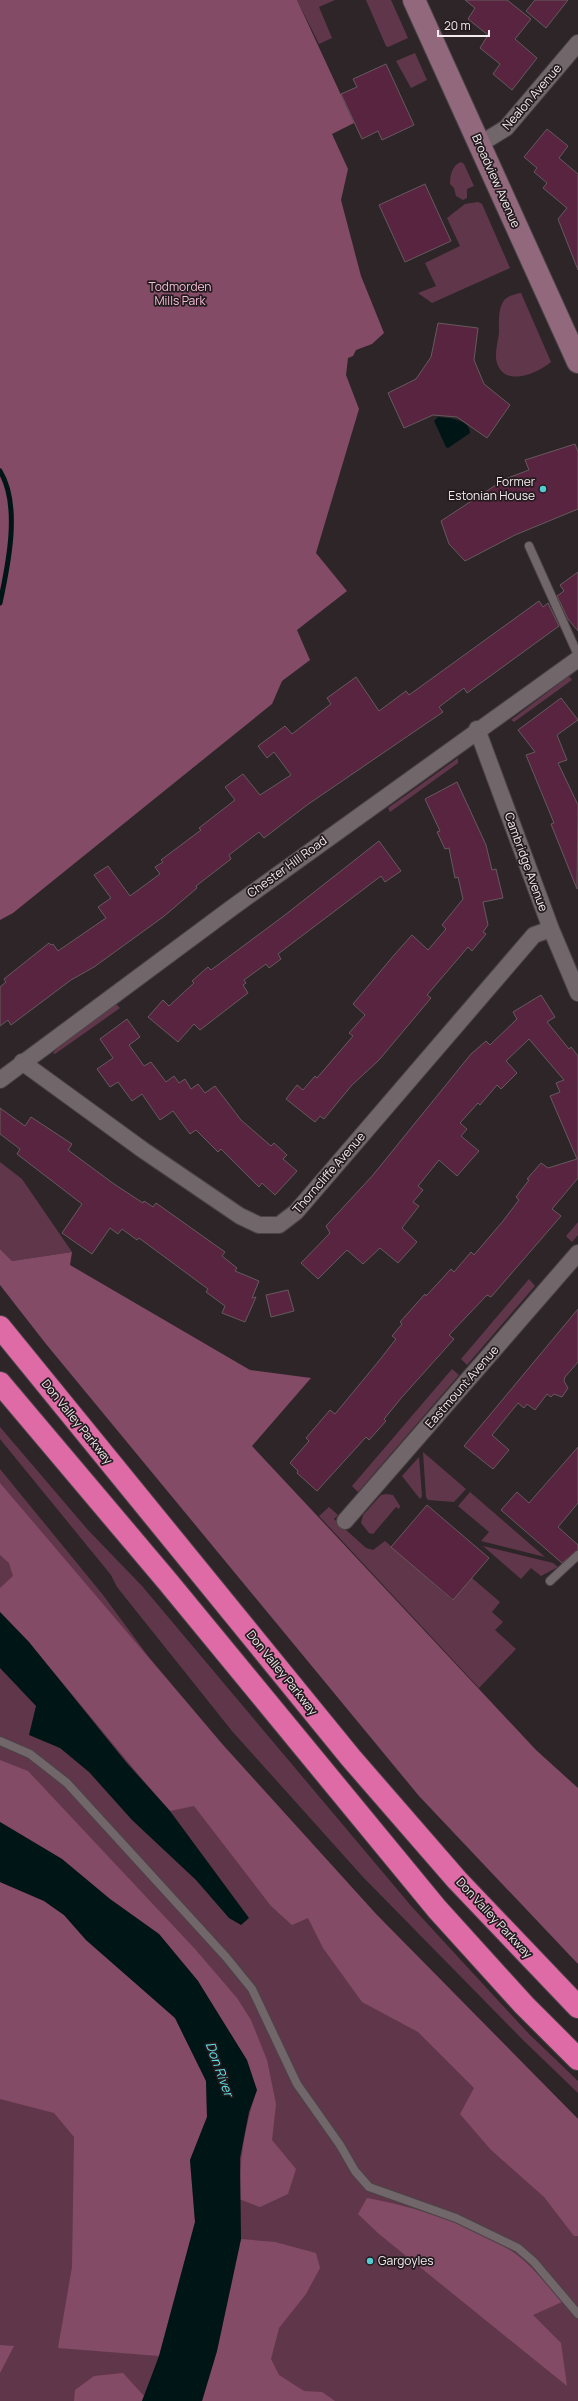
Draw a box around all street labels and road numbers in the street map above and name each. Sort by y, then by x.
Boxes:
street label: Nealon Avenue [498,60,565,133]
street label: Broadview Avenue [468,131,525,230]
street label: Cambridge Avenue [501,810,552,914]
street label: Chester Hill Road [243,832,330,901]
street label: Thorncliffe Avenue [288,1128,369,1217]
street label: Eastmount Avenue [421,1342,502,1432]
street label: Don Valley Parkway [38,1376,117,1468]
street label: Don Valley Parkway [243,1627,322,1719]
street label: Don Valley Parkway [452,1874,537,1962]

